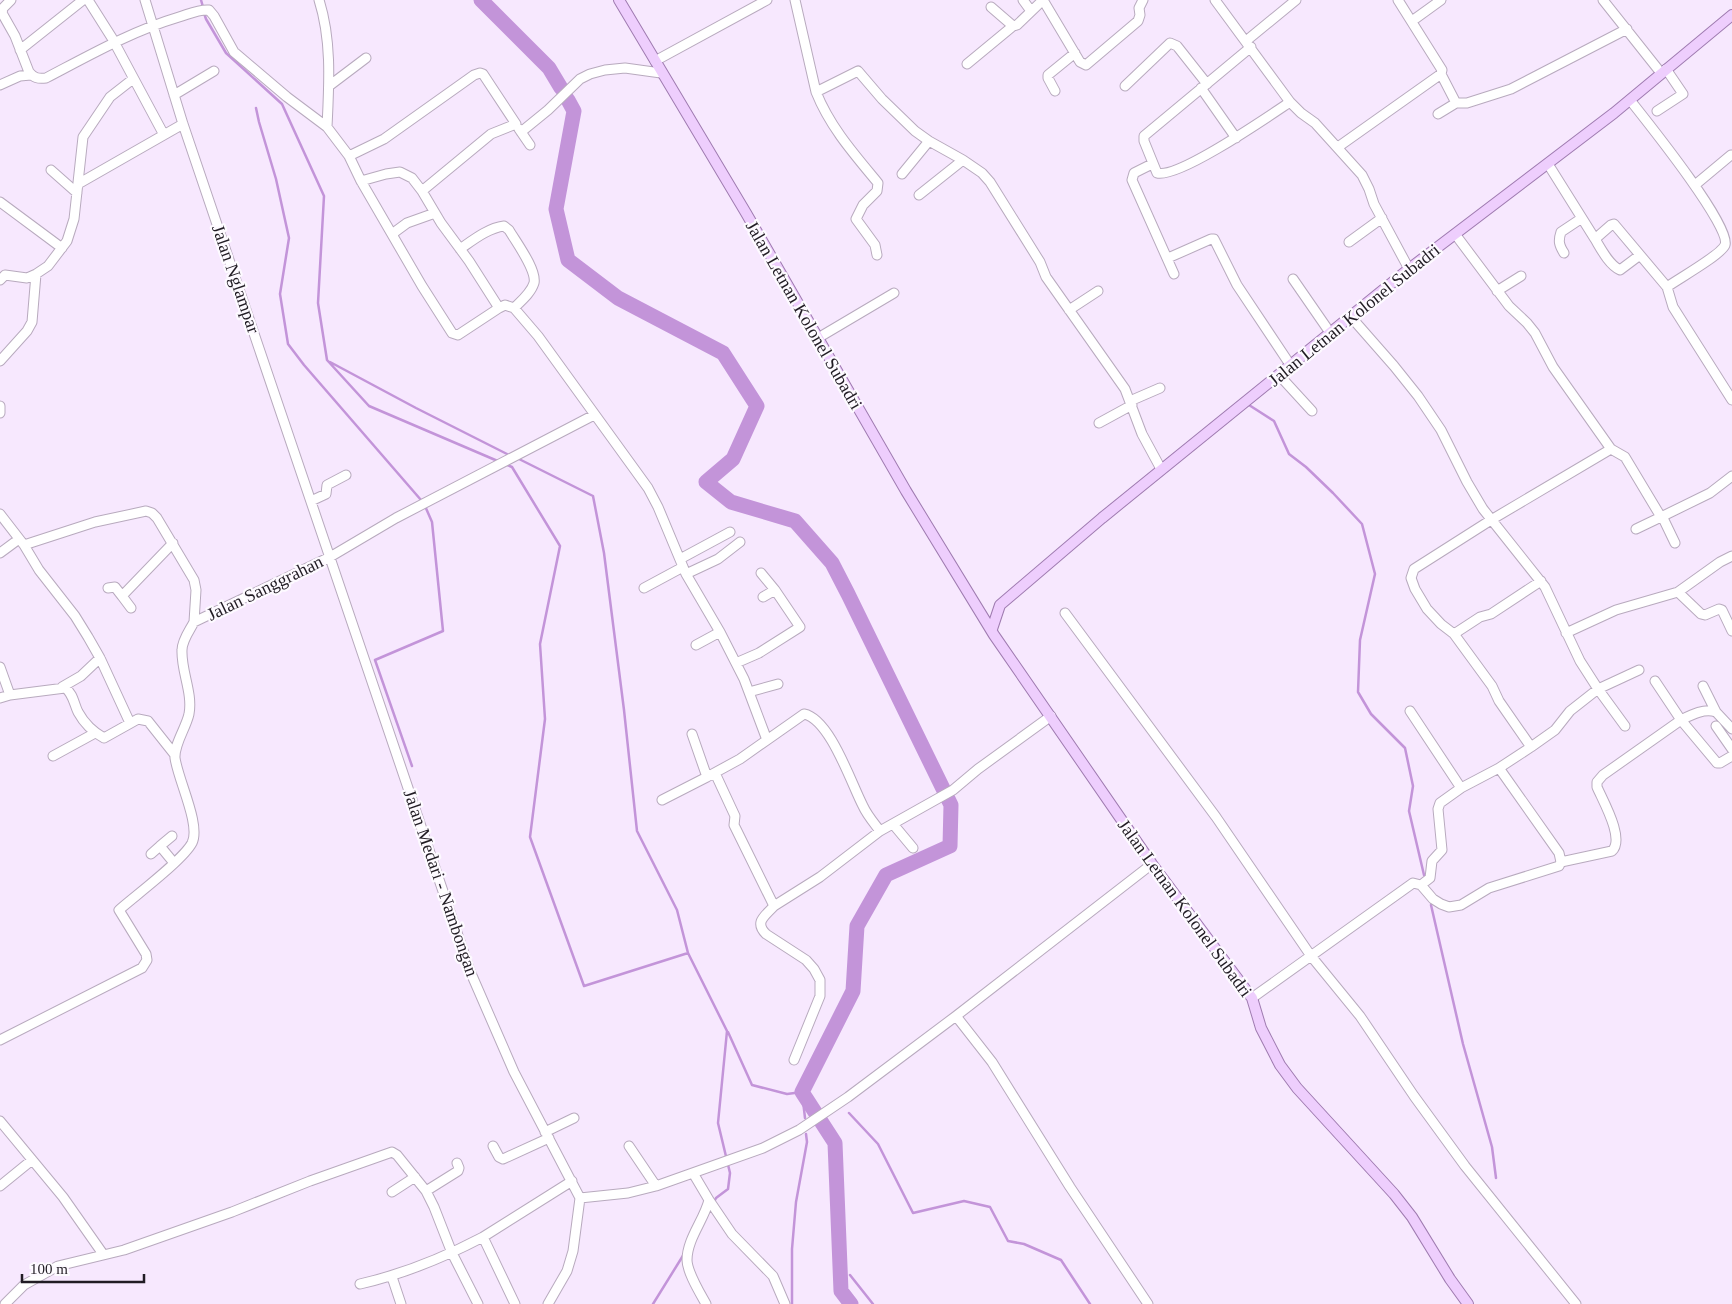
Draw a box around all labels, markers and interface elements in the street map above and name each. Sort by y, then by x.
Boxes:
street label: Jalan Letnan Kolonel Subadri [742,217,866,413]
street label: Jalan Nglampar [208,222,264,336]
street label: Jalan Letnan Kolonel Subadri [1264,240,1444,390]
street label: Jalan Sanggrahan [204,551,326,625]
street label: Jalan Medari - Nambongan [400,787,482,979]
street label: Jalan Letnan Kolonel Subadri [1114,815,1256,1001]
scale bar [22,1252,145,1284]
text: 100 m [30,1261,68,1277]

